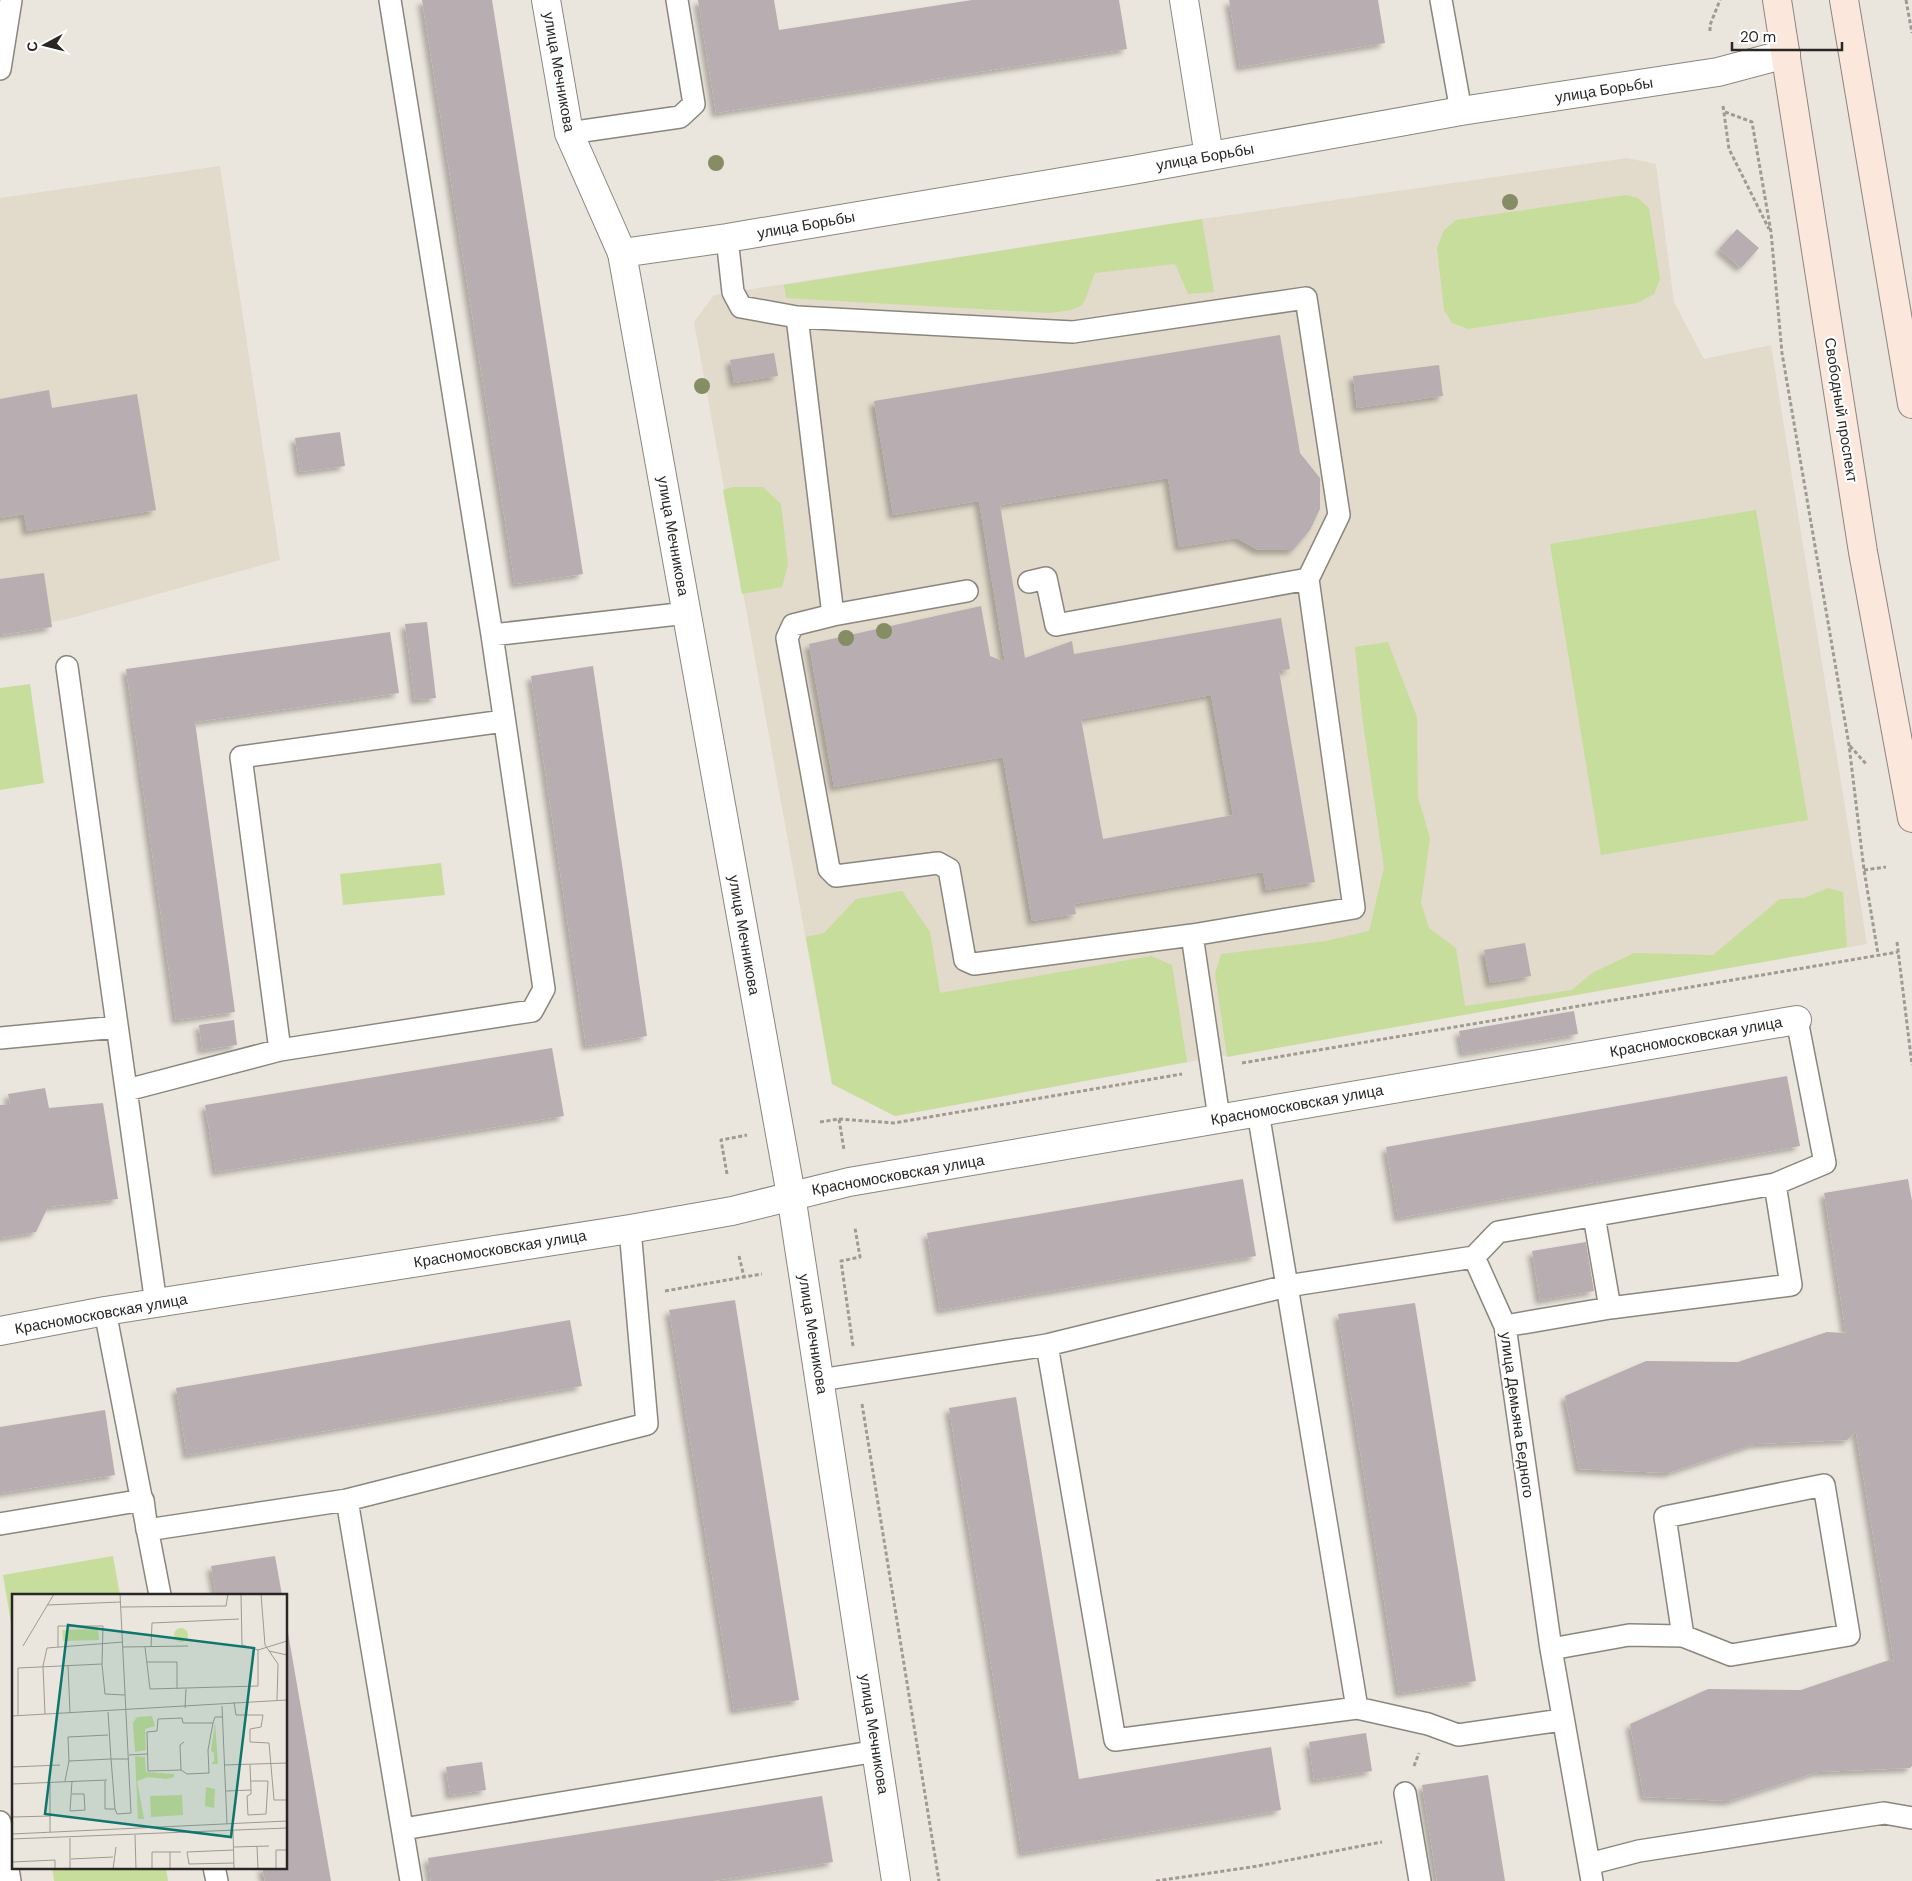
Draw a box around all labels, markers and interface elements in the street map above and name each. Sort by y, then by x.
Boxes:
street label: улица Мечникова [539,10,580,134]
north arrow [20,20,70,70]
scale bar [1732,20,1842,52]
text: 20 m [1740,27,1776,47]
text: С [23,40,42,53]
street label: улица Борьбы [1554,72,1654,108]
street label: улица Борьбы [1155,139,1255,175]
street label: улица Борьбы [756,207,856,243]
street label: Свободный проспект [1820,336,1862,484]
street label: улица Мечникова [653,474,694,598]
street label: улица Мечникова [724,873,765,997]
street label: Красномосковская улица [1608,1012,1784,1062]
street label: Красномосковская улица [1209,1080,1385,1130]
street label: Красномосковская улица [810,1150,986,1200]
street label: Красномосковская улица [412,1225,588,1273]
street label: улица Мечникова [794,1272,832,1396]
street label: Красномосковская улица [13,1289,189,1339]
street label: улица Демьяна Бедного [1495,1331,1539,1499]
inset map [12,1594,288,1868]
street label: улица Мечникова [855,1672,893,1796]

